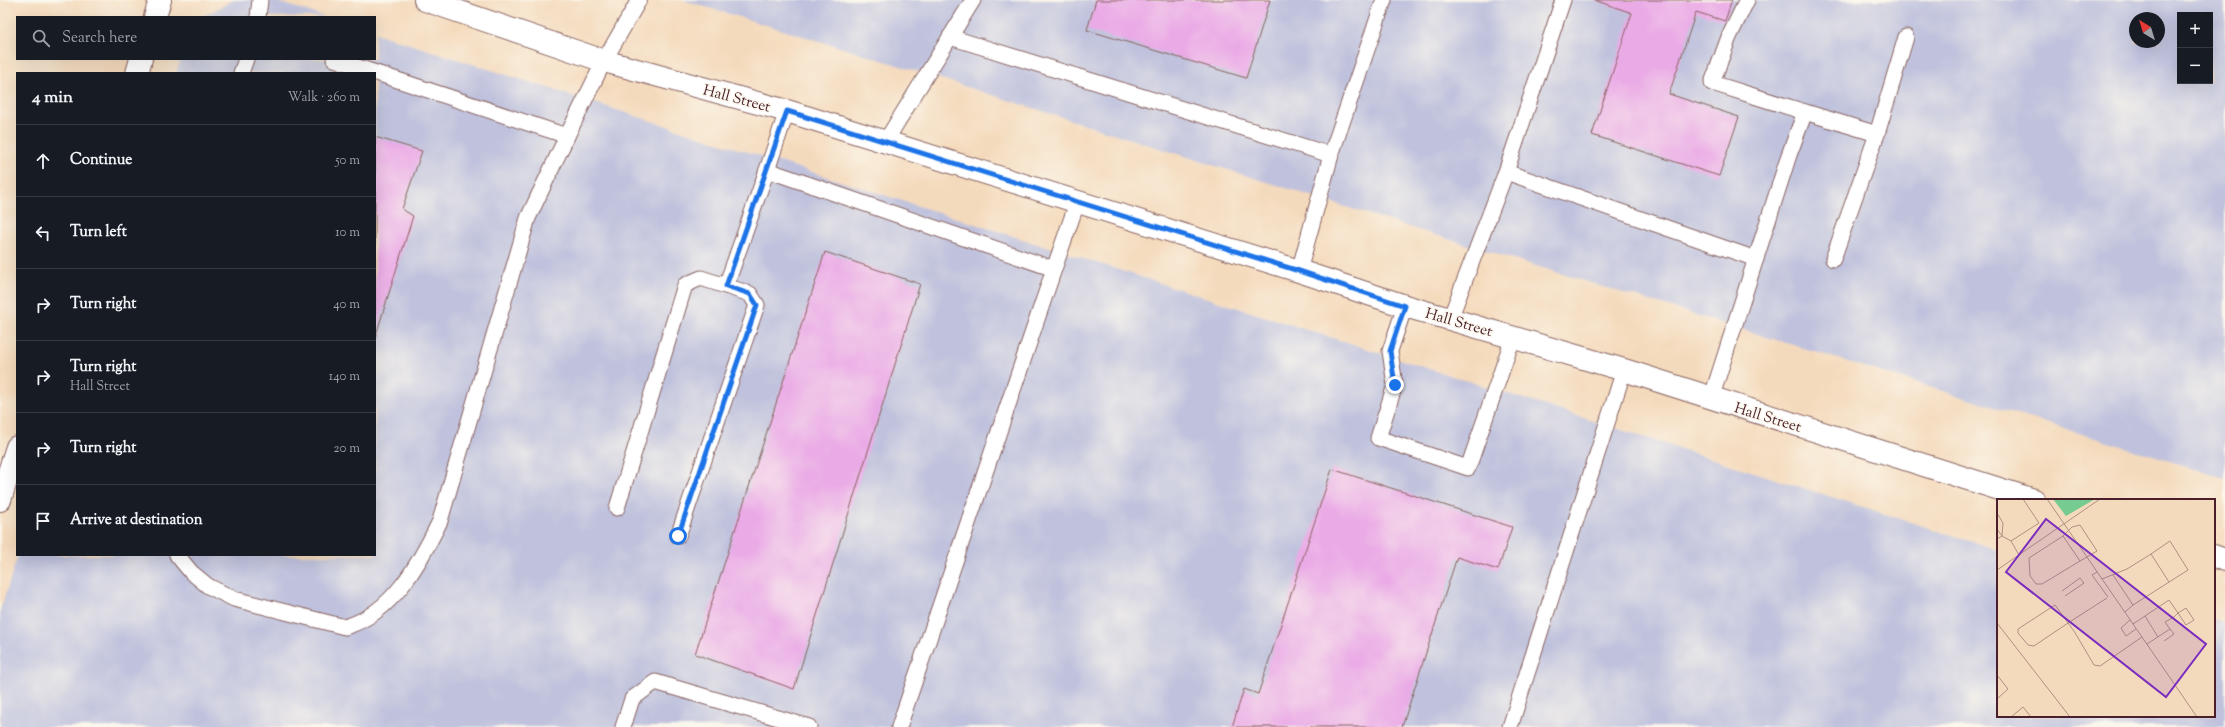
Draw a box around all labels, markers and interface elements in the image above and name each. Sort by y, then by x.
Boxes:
north arrow [2129,12,2165,48]
map controls [2177,12,2213,84]
button: + [2177,12,2213,48]
search box [16,16,376,60]
icon: search [30,27,52,49]
text: Search here [62,28,137,49]
button: − [2177,48,2213,84]
street label: Hall Street [701,80,773,119]
text: 4 min [32,86,73,110]
text: Walk · 260 m [288,89,360,107]
icon: ahead [32,150,54,172]
text: Continue [70,150,132,171]
text: 50 m [335,152,360,170]
icon: left [32,222,54,244]
text: Turn left [70,222,127,243]
text: 10 m [335,224,360,242]
icon: right [32,294,54,316]
text: Turn right [70,294,136,315]
text: 40 m [333,296,360,314]
street label: Hall Street [1422,304,1495,343]
text: Turn right [70,357,136,378]
icon: right [32,366,54,388]
text: 140 m [329,368,360,386]
route end [1386,376,1404,394]
text: Hall Street [70,378,130,396]
street label: Hall Street [1731,398,1804,439]
icon: right [32,438,54,460]
text: Turn right [70,438,136,459]
text: 20 m [334,440,360,458]
inset map [1997,499,2215,717]
icon: arrive [32,510,54,532]
text: Arrive at destination [70,510,203,531]
route start [669,527,687,545]

